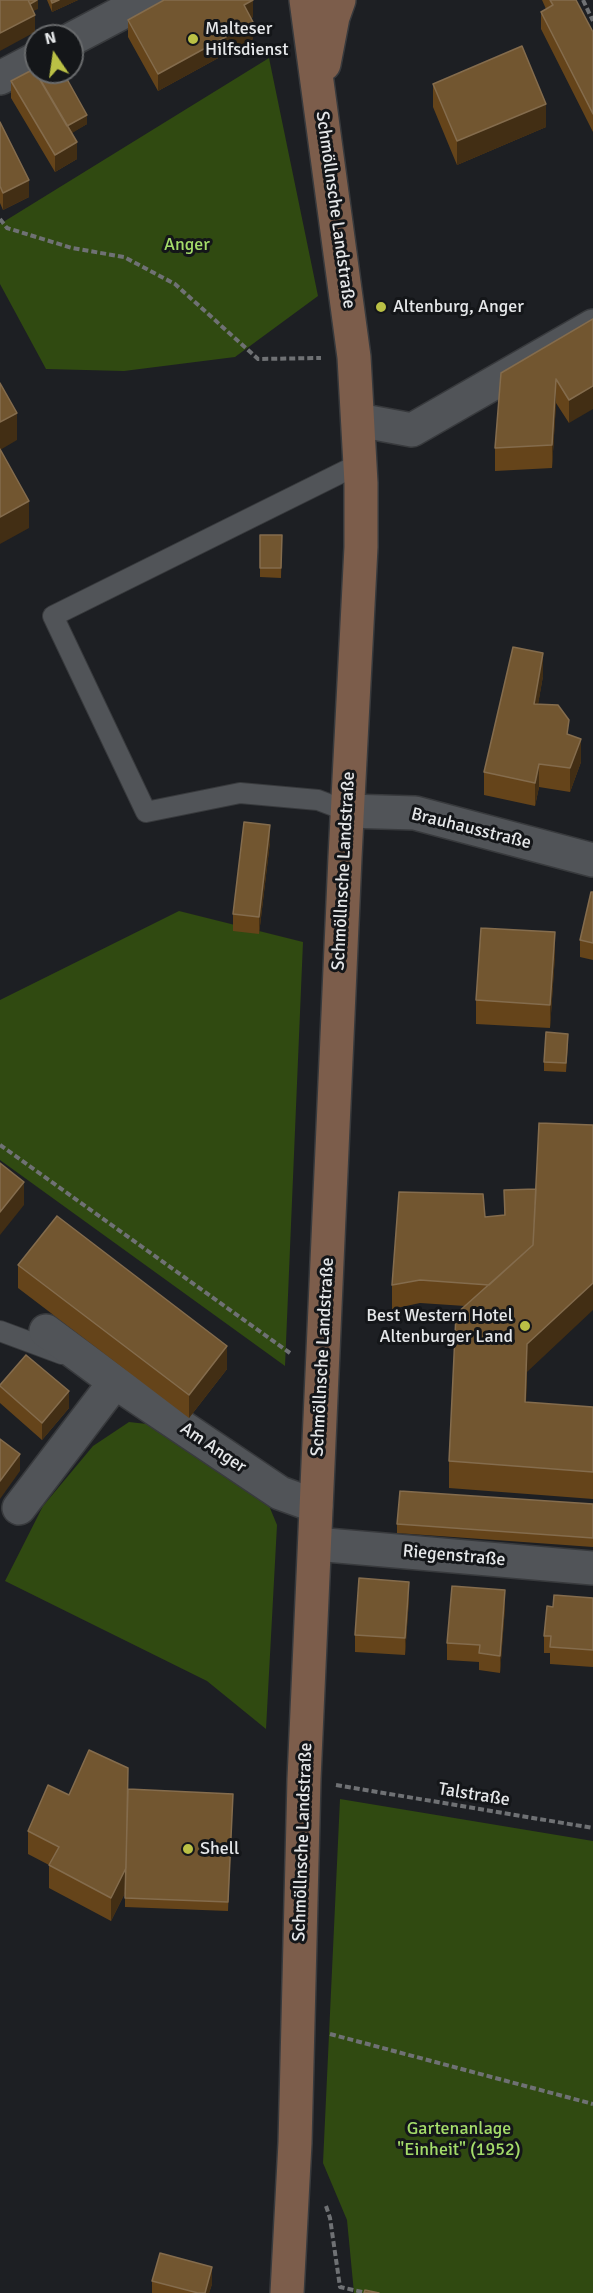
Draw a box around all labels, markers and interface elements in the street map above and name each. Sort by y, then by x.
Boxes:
place label: Malteser Hilfsdienst [205,18,288,60]
north arrow [24,24,84,84]
text: N [43,27,58,49]
marker: Malteser Hilfsdienst [186,32,200,46]
street label: Schmöllnsche Landstraße [310,110,360,310]
park label: Anger [164,234,210,256]
place label: Altenburg, Anger [393,296,524,318]
marker: Altenburg, Anger [374,300,388,314]
street label: Schmöllnsche Landstraße [328,771,360,971]
street label: Brauhausstraße [409,804,533,854]
street label: Schmöllnsche Landstraße [307,1257,339,1457]
place label: Best Western Hotel Altenburger Land [366,1305,513,1348]
marker: Best Western Hotel Altenburger Land [518,1319,532,1333]
street label: Am Anger [176,1418,250,1478]
street label: Riegenstraße [402,1541,506,1571]
street label: Schmöllnsche Landstraße [289,1742,317,1942]
street label: Talstraße [437,1779,511,1811]
place label: Shell [200,1838,239,1860]
marker: Shell [181,1842,195,1856]
park label: Gartenanlage "Einheit" (1952) [397,2118,521,2160]

